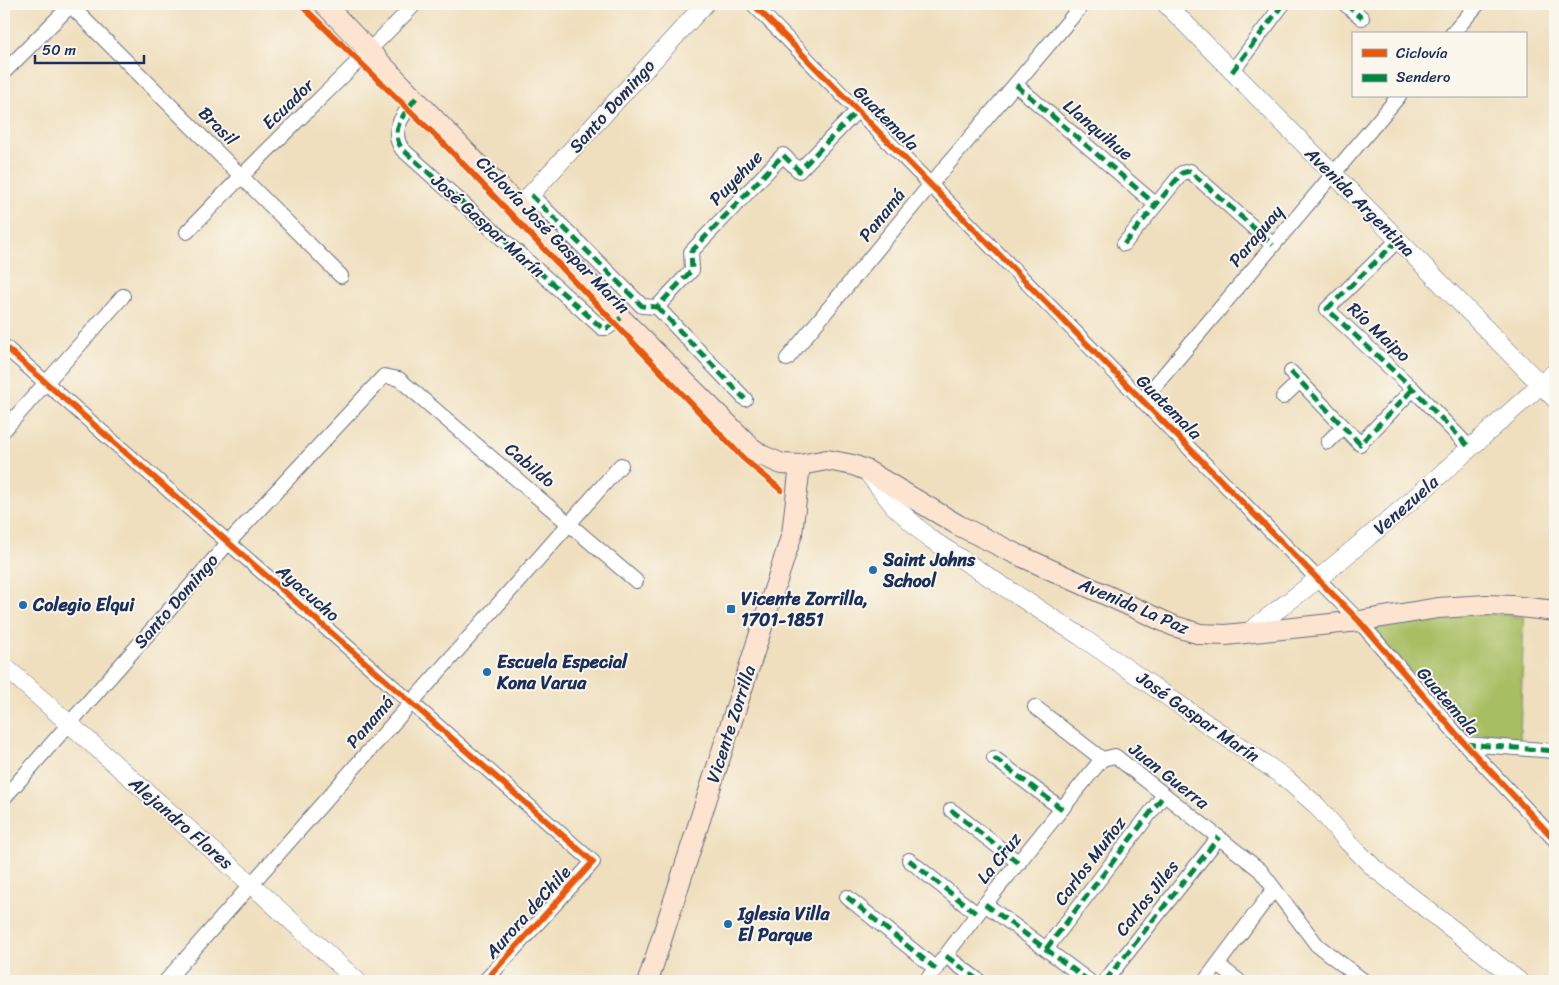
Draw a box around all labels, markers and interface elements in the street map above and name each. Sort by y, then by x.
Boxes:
scale bar [35,32,144,64]
legend [1352,32,1526,98]
text: 50 m [42,37,77,63]
text: Ciclovía [1396,40,1448,66]
street label: Santo Domingo [561,51,663,161]
text: Sendero [1396,64,1451,90]
street label: Ecuador [254,69,323,138]
street label: Guatemala [845,77,928,160]
street label: Llanquihue [1056,91,1140,169]
street label: Brasil [190,98,246,154]
street label: Avenida Argentina [1296,138,1423,265]
street label: Puyehue [701,143,771,213]
street label: Ciclovía José Gaspar Marín [468,148,638,322]
street label: José Gaspar Marín [423,165,553,286]
street label: Panamá [850,181,914,249]
street label: Paraguay [1220,197,1292,274]
street label: Río Maipo [1340,294,1418,370]
street label: Guatemala [1128,366,1211,449]
street label: Cabildo [497,434,563,496]
street label: Venezuela [1366,466,1447,543]
place label: Saint Johns School [882,544,976,597]
street label: Santo Domingo [125,546,227,656]
street label: Ayacucho [268,555,347,630]
marker: Saint Johns School [867,564,879,576]
street label: Avenida La Paz [1073,568,1195,644]
place label: Vicente Zorrilla, 1701-1851 [741,583,868,636]
place label: Colegio Elqui [32,589,135,621]
marker: Colegio Elqui [17,599,29,611]
marker: Vicente Zorrilla, 1701-1851 [725,603,737,615]
place label: Escuela Especial Kona Varua [496,646,628,699]
street label: Guatemala [1409,659,1488,744]
street label: Vicente Zorrilla [697,661,765,787]
street label: José Gaspar Marín [1129,662,1267,772]
marker: Escuela Especial Kona Varua [481,666,493,678]
street label: Panamá [338,688,402,756]
street label: Juan Guerra [1121,733,1217,819]
street label: Alejandro Flores [121,768,241,878]
street label: Carlos Muñoz [1045,809,1135,913]
street label: La Cruz [968,825,1030,891]
street label: Carlos Jiles [1107,852,1188,943]
street label: Aurora deChile [476,857,579,967]
place label: Iglesia Villa El Parque [737,898,831,951]
marker: Iglesia Villa El Parque [722,918,734,930]

